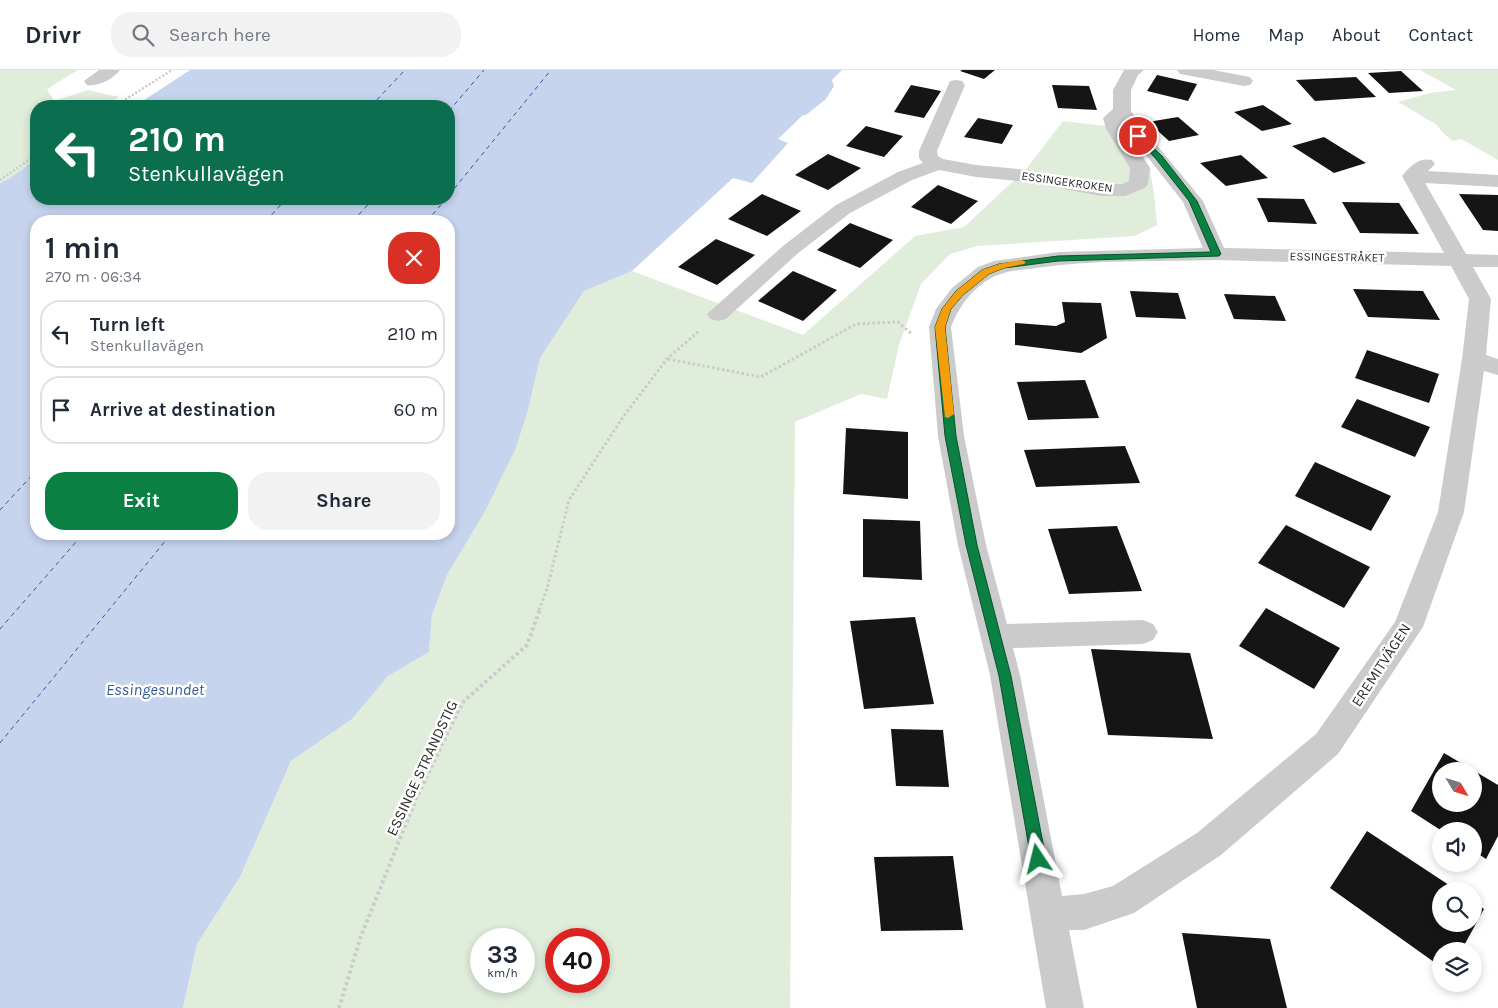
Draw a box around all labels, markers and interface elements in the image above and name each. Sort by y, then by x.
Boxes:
search box [111,12,461,57]
text: Drivr [25,21,81,49]
icon: search [129,21,157,49]
text: Search here [169,24,271,46]
text: Home [1192,24,1240,46]
text: Map [1268,24,1304,46]
text: About [1332,24,1381,46]
text: Contact [1409,24,1473,46]
pin [1117,115,1159,157]
text: 210 m [128,119,226,160]
icon: left [45,120,110,185]
icon: arrive [1124,122,1152,150]
text: Stenkullavägen [128,161,284,187]
street label: ESSINGEKROKEN [1021,169,1113,195]
text: 1 min [45,230,120,266]
button: close [388,232,440,284]
street label: ESSINGESTRÅKET [1289,249,1385,265]
text: 270 m · 06:34 [45,267,141,286]
text: Turn left [90,314,165,336]
icon: left [47,320,75,348]
text: 210 m [387,323,438,345]
text: Stenkullavägen [90,336,204,355]
icon: arrive [47,396,75,424]
text: Arrive at destination [90,399,276,421]
text: 60 m [394,399,438,421]
button: Exit [45,472,238,530]
button: Share [248,472,440,530]
street label: EREMITVÄGEN [1347,620,1415,710]
water label: Essingesundet [106,680,205,699]
street label: ESSINGE STRANDSTIG [383,697,461,839]
north arrow [1432,762,1482,812]
map controls [1432,762,1482,992]
button: sound [1432,822,1482,872]
position arrow [1011,832,1063,884]
button: search [1432,882,1482,932]
speed limit sign: 40 [545,928,610,993]
text: 33 [487,940,518,969]
button: layers [1432,942,1482,992]
text: km/h [487,966,518,980]

